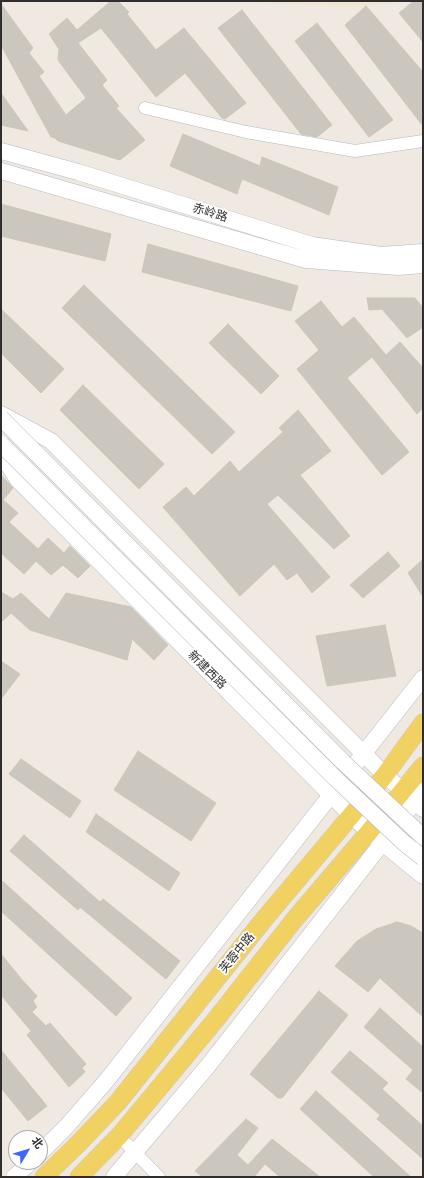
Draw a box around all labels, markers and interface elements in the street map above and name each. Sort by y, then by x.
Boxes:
street label: 赤岭路 [191,201,229,225]
street label: 新建西路 [185,648,229,692]
street label: 芙蓉中路 [216,930,258,976]
north arrow [8,1130,48,1170]
text: 北 [29,1135,46,1151]

